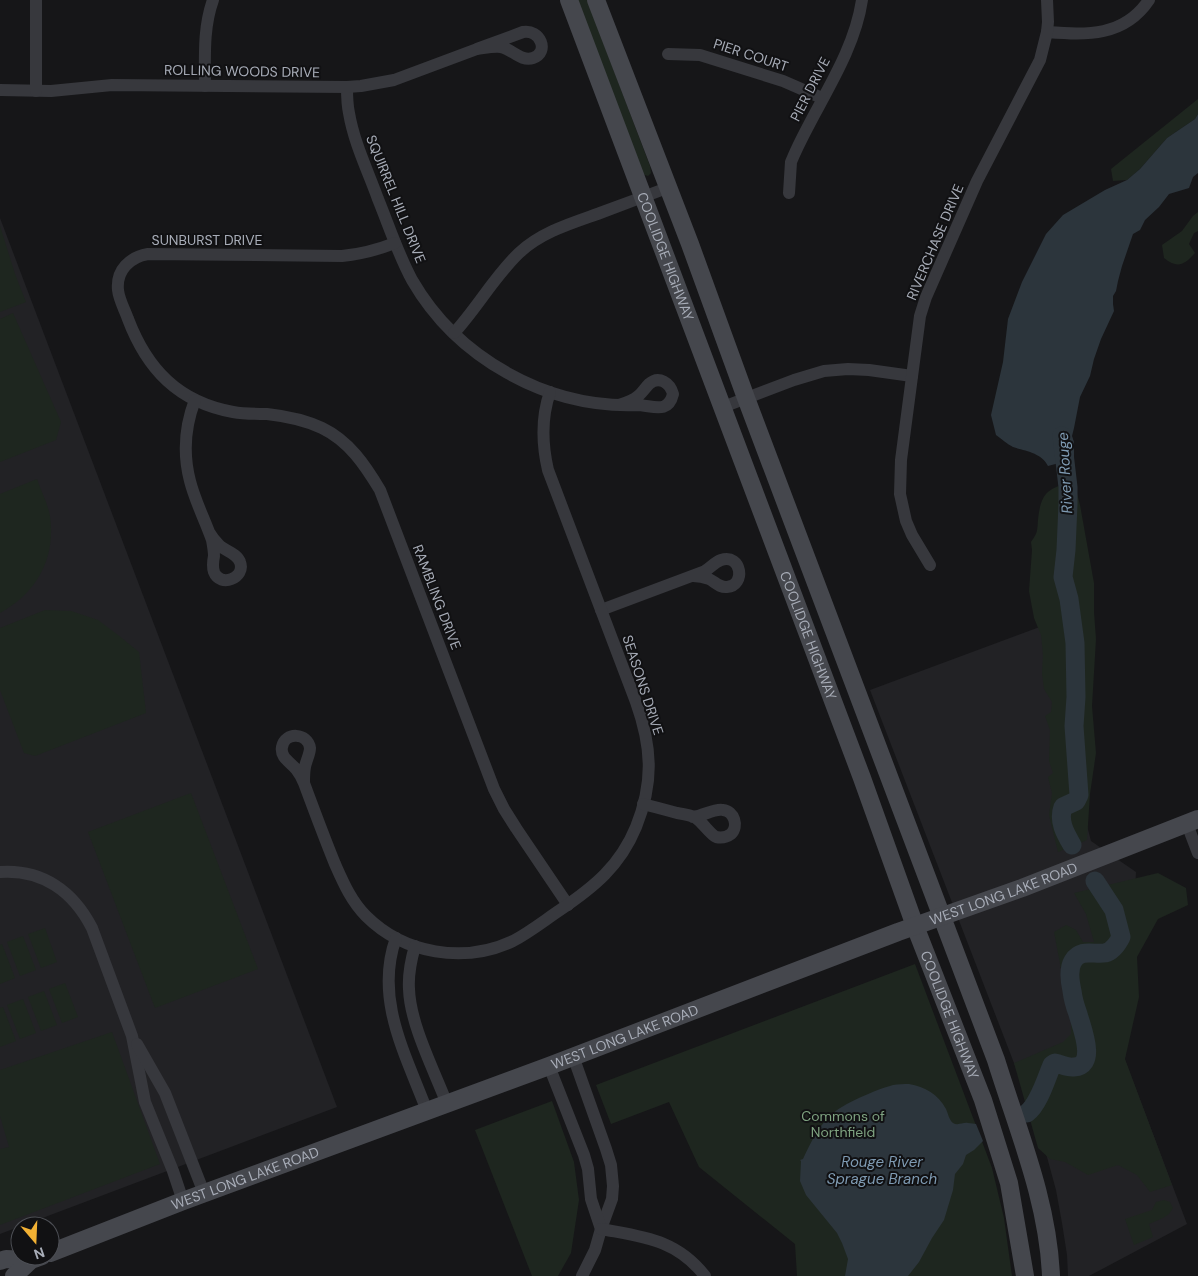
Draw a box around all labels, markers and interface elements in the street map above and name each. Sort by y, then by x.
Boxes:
street label: PIER COURT [711,34,791,76]
street label: PIER DRIVE [786,54,834,124]
street label: ROLLING WOODS DRIVE [164,61,320,81]
street label: SQUIRREL HILL DRIVE [362,132,430,266]
street label: RIVERCHASE DRIVE [902,181,968,303]
street label: COOLIDGE HIGHWAY [633,189,698,323]
street label: SUNBURST DRIVE [152,231,263,249]
water label: River Rouge [1053,431,1077,514]
street label: RAMBLING DRIVE [409,542,465,652]
street label: COOLIDGE HIGHWAY [776,568,841,702]
street label: SEASONS DRIVE [618,633,668,737]
street label: WEST LONG LAKE ROAD [927,858,1080,929]
street label: COOLIDGE HIGHWAY [917,948,983,1082]
street label: WEST LONG LAKE ROAD [549,1001,701,1073]
park label: Commons of Northfield [801,1107,885,1141]
street label: WEST LONG LAKE ROAD [169,1143,322,1214]
water label: Rouge River Sprague Branch [827,1152,938,1189]
north arrow [10,1216,60,1266]
text: N [31,1243,47,1263]

